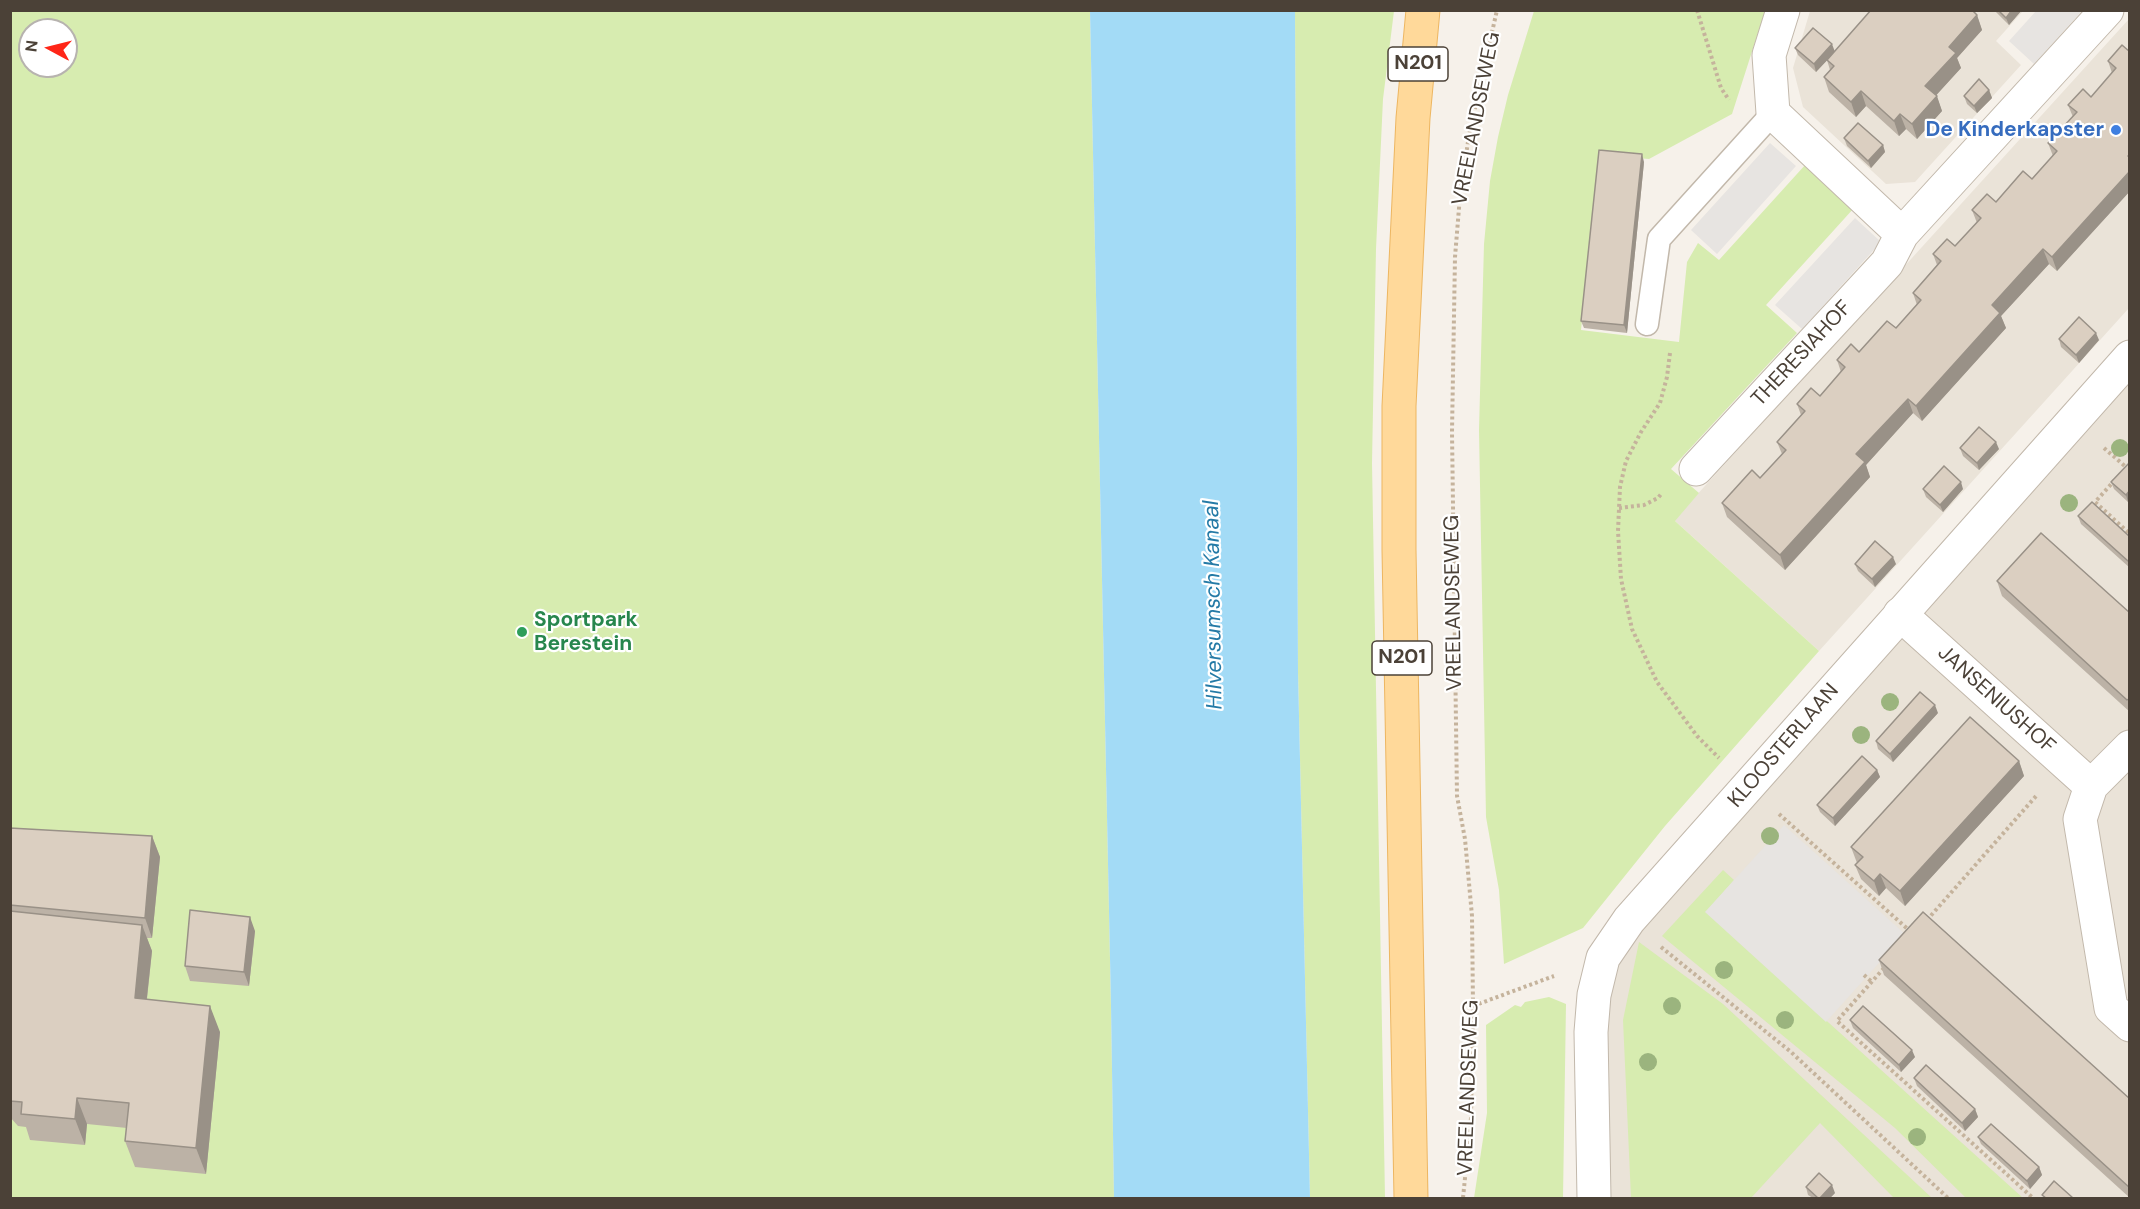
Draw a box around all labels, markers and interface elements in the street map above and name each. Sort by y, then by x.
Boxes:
north arrow [18,18,78,78]
street label: VREELANDSEWEG [1448,30,1506,208]
text: N [20,39,43,53]
road number: N201 [1388,47,1448,81]
place label: De Kinderkapster [1925,117,2104,143]
marker: De Kinderkapster [2109,123,2123,137]
street label: THERESIAHOF [1747,296,1857,412]
water label: Hilversumsch Kanaal [1199,500,1229,710]
street label: VREELANDSEWEG [1440,515,1468,691]
place label: Sportpark Berestein [534,607,638,657]
marker: Sportpark Berestein [515,625,529,639]
road number: N201 [1372,641,1432,675]
street label: JANSENIUSHOF [1932,641,2060,759]
street label: KLOOSTERLAAN [1723,679,1845,813]
street label: VREELANDSEWEG [1453,999,1485,1177]

